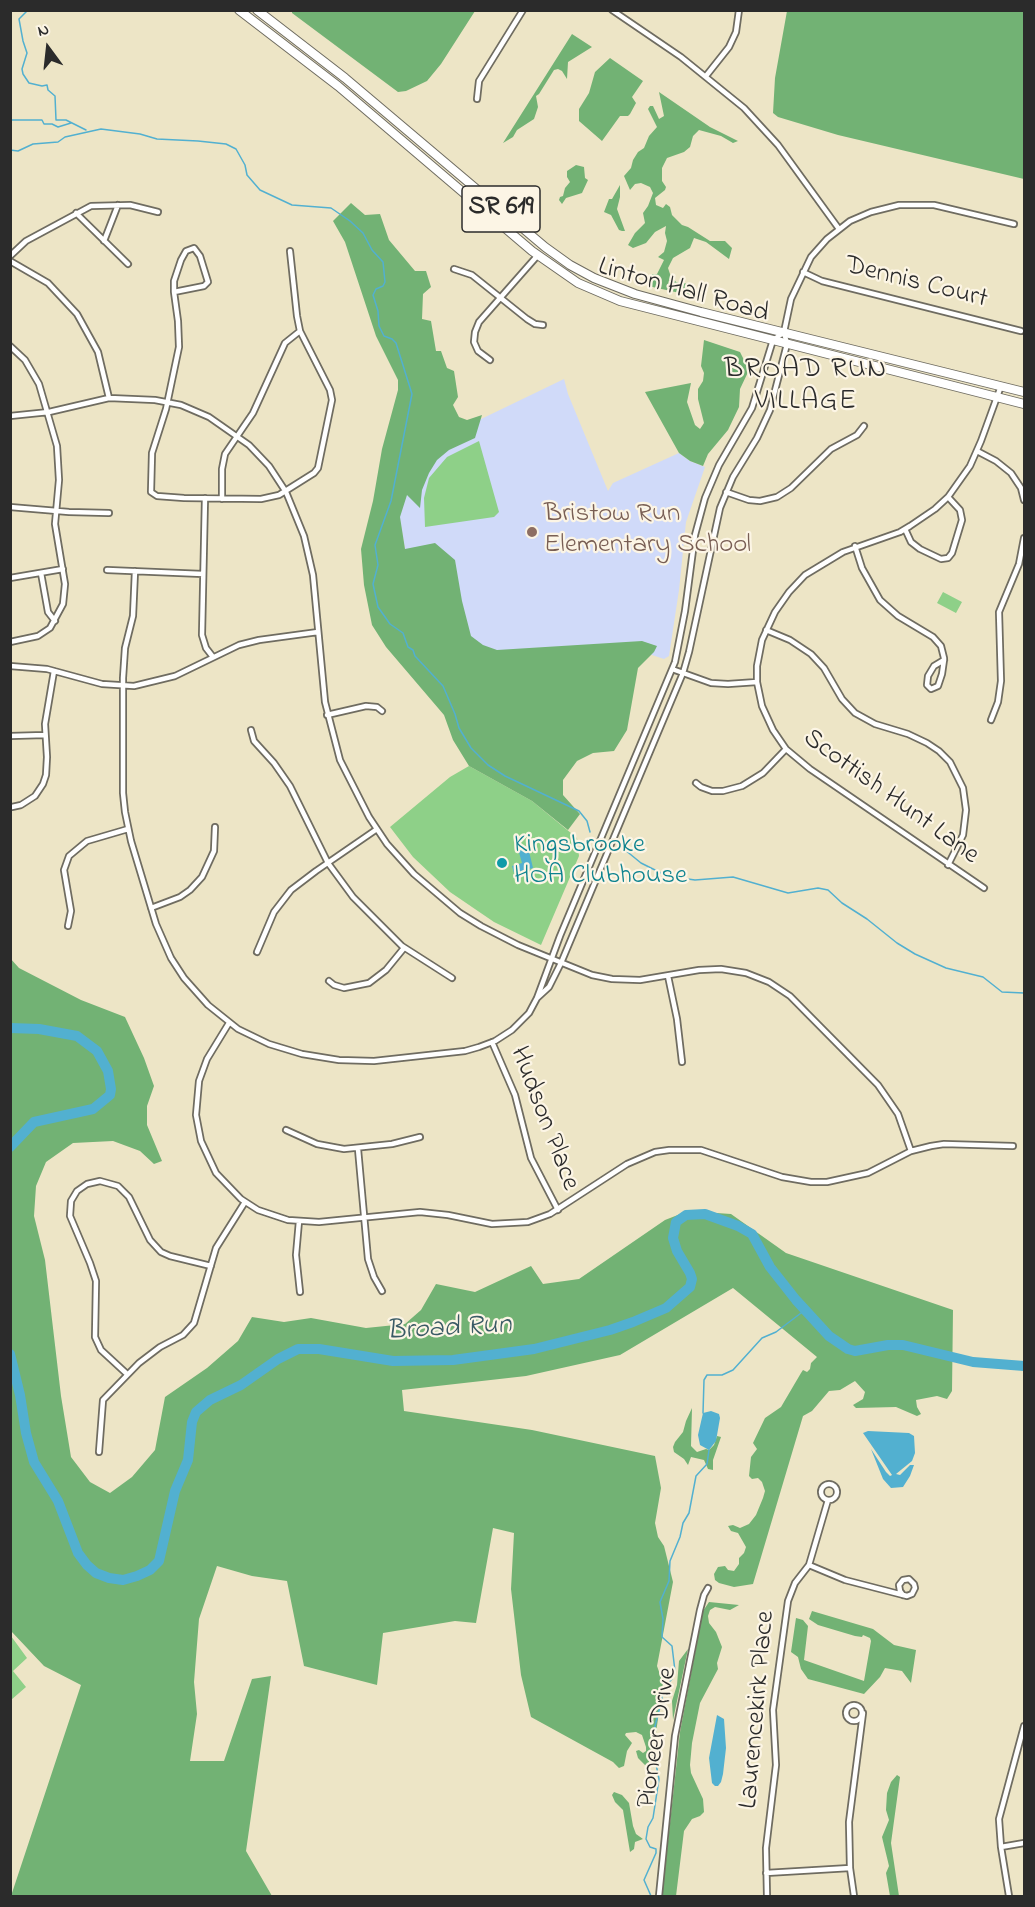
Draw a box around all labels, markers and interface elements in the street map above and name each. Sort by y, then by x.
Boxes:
north arrow [18,18,78,78]
text: N [35,18,52,44]
road number: SR 619 [462,186,540,232]
street label: Dennis Court [841,251,991,317]
street label: Linton Hall Road [594,252,772,332]
district label: BROAD RUN VILLAGE [724,354,888,420]
place label: Bristow Run Elementary School [544,500,751,563]
marker: Bristow Run Elementary School [525,525,539,539]
street label: Scottish Hunt Lane [796,723,984,873]
place label: Kingsbrooke HOA Clubhouse [514,831,687,894]
marker: Kingsbrooke HOA Clubhouse [495,856,509,870]
street label: Hudson Place [501,1043,585,1195]
water label: Broad Run [386,1310,512,1350]
street label: Laurencekirk Place [734,1610,784,1810]
street label: Pioneer Drive [632,1665,686,1811]

